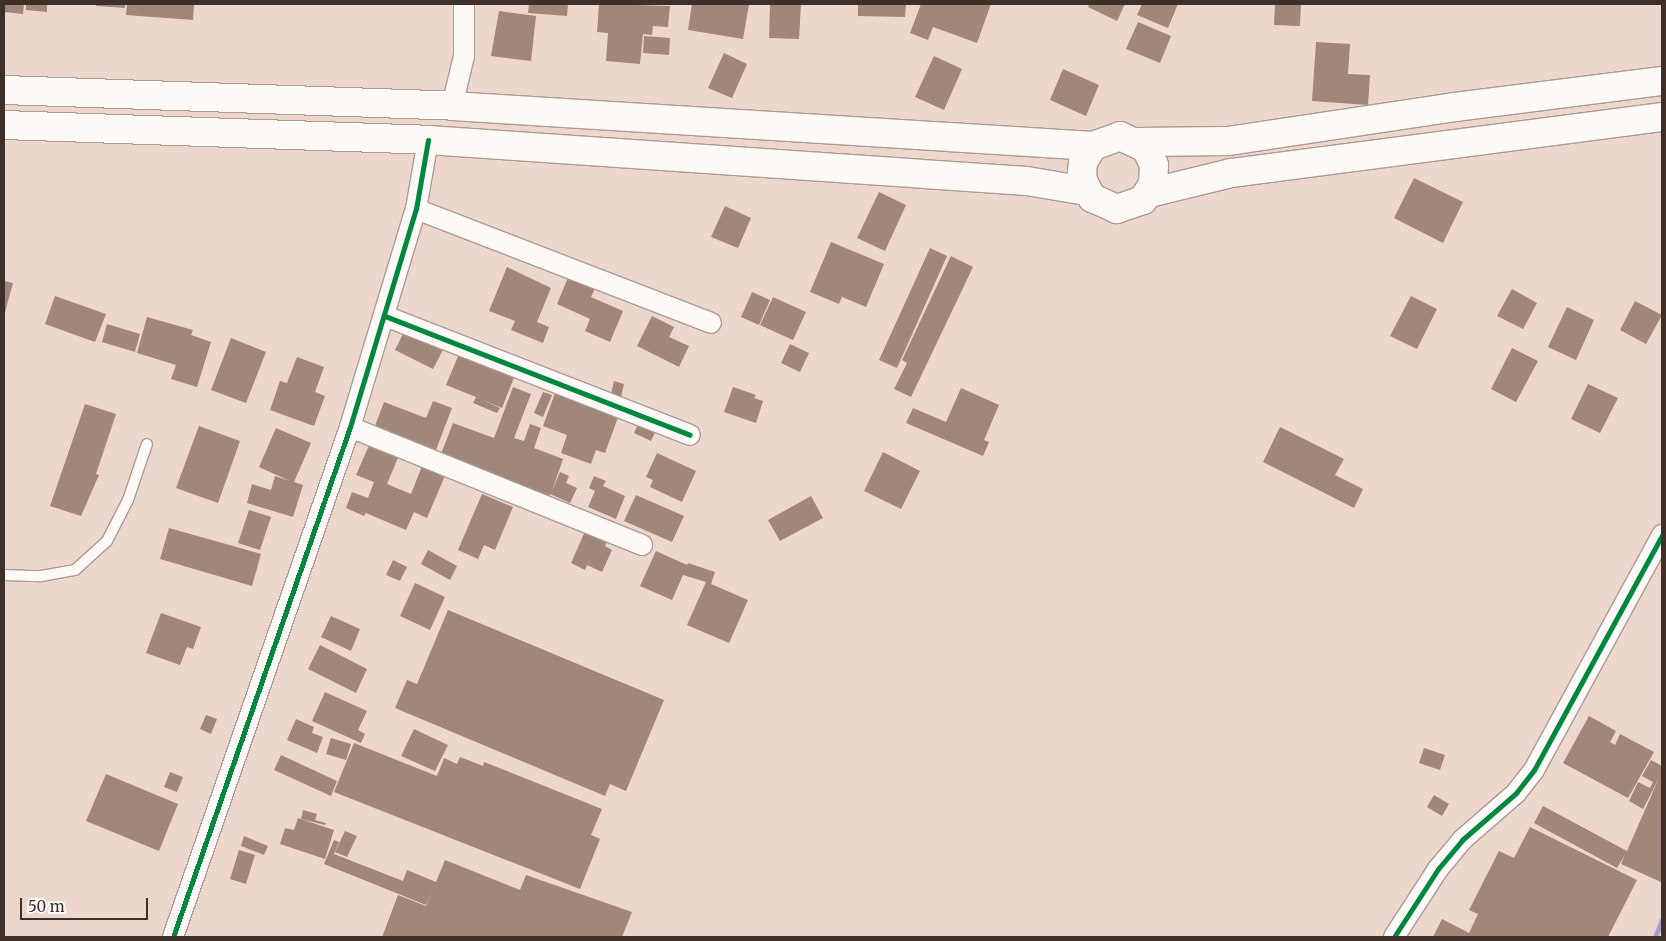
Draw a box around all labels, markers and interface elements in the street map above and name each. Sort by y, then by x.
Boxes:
scale bar [22,888,150,920]
text: 50 m [28,897,65,916]

